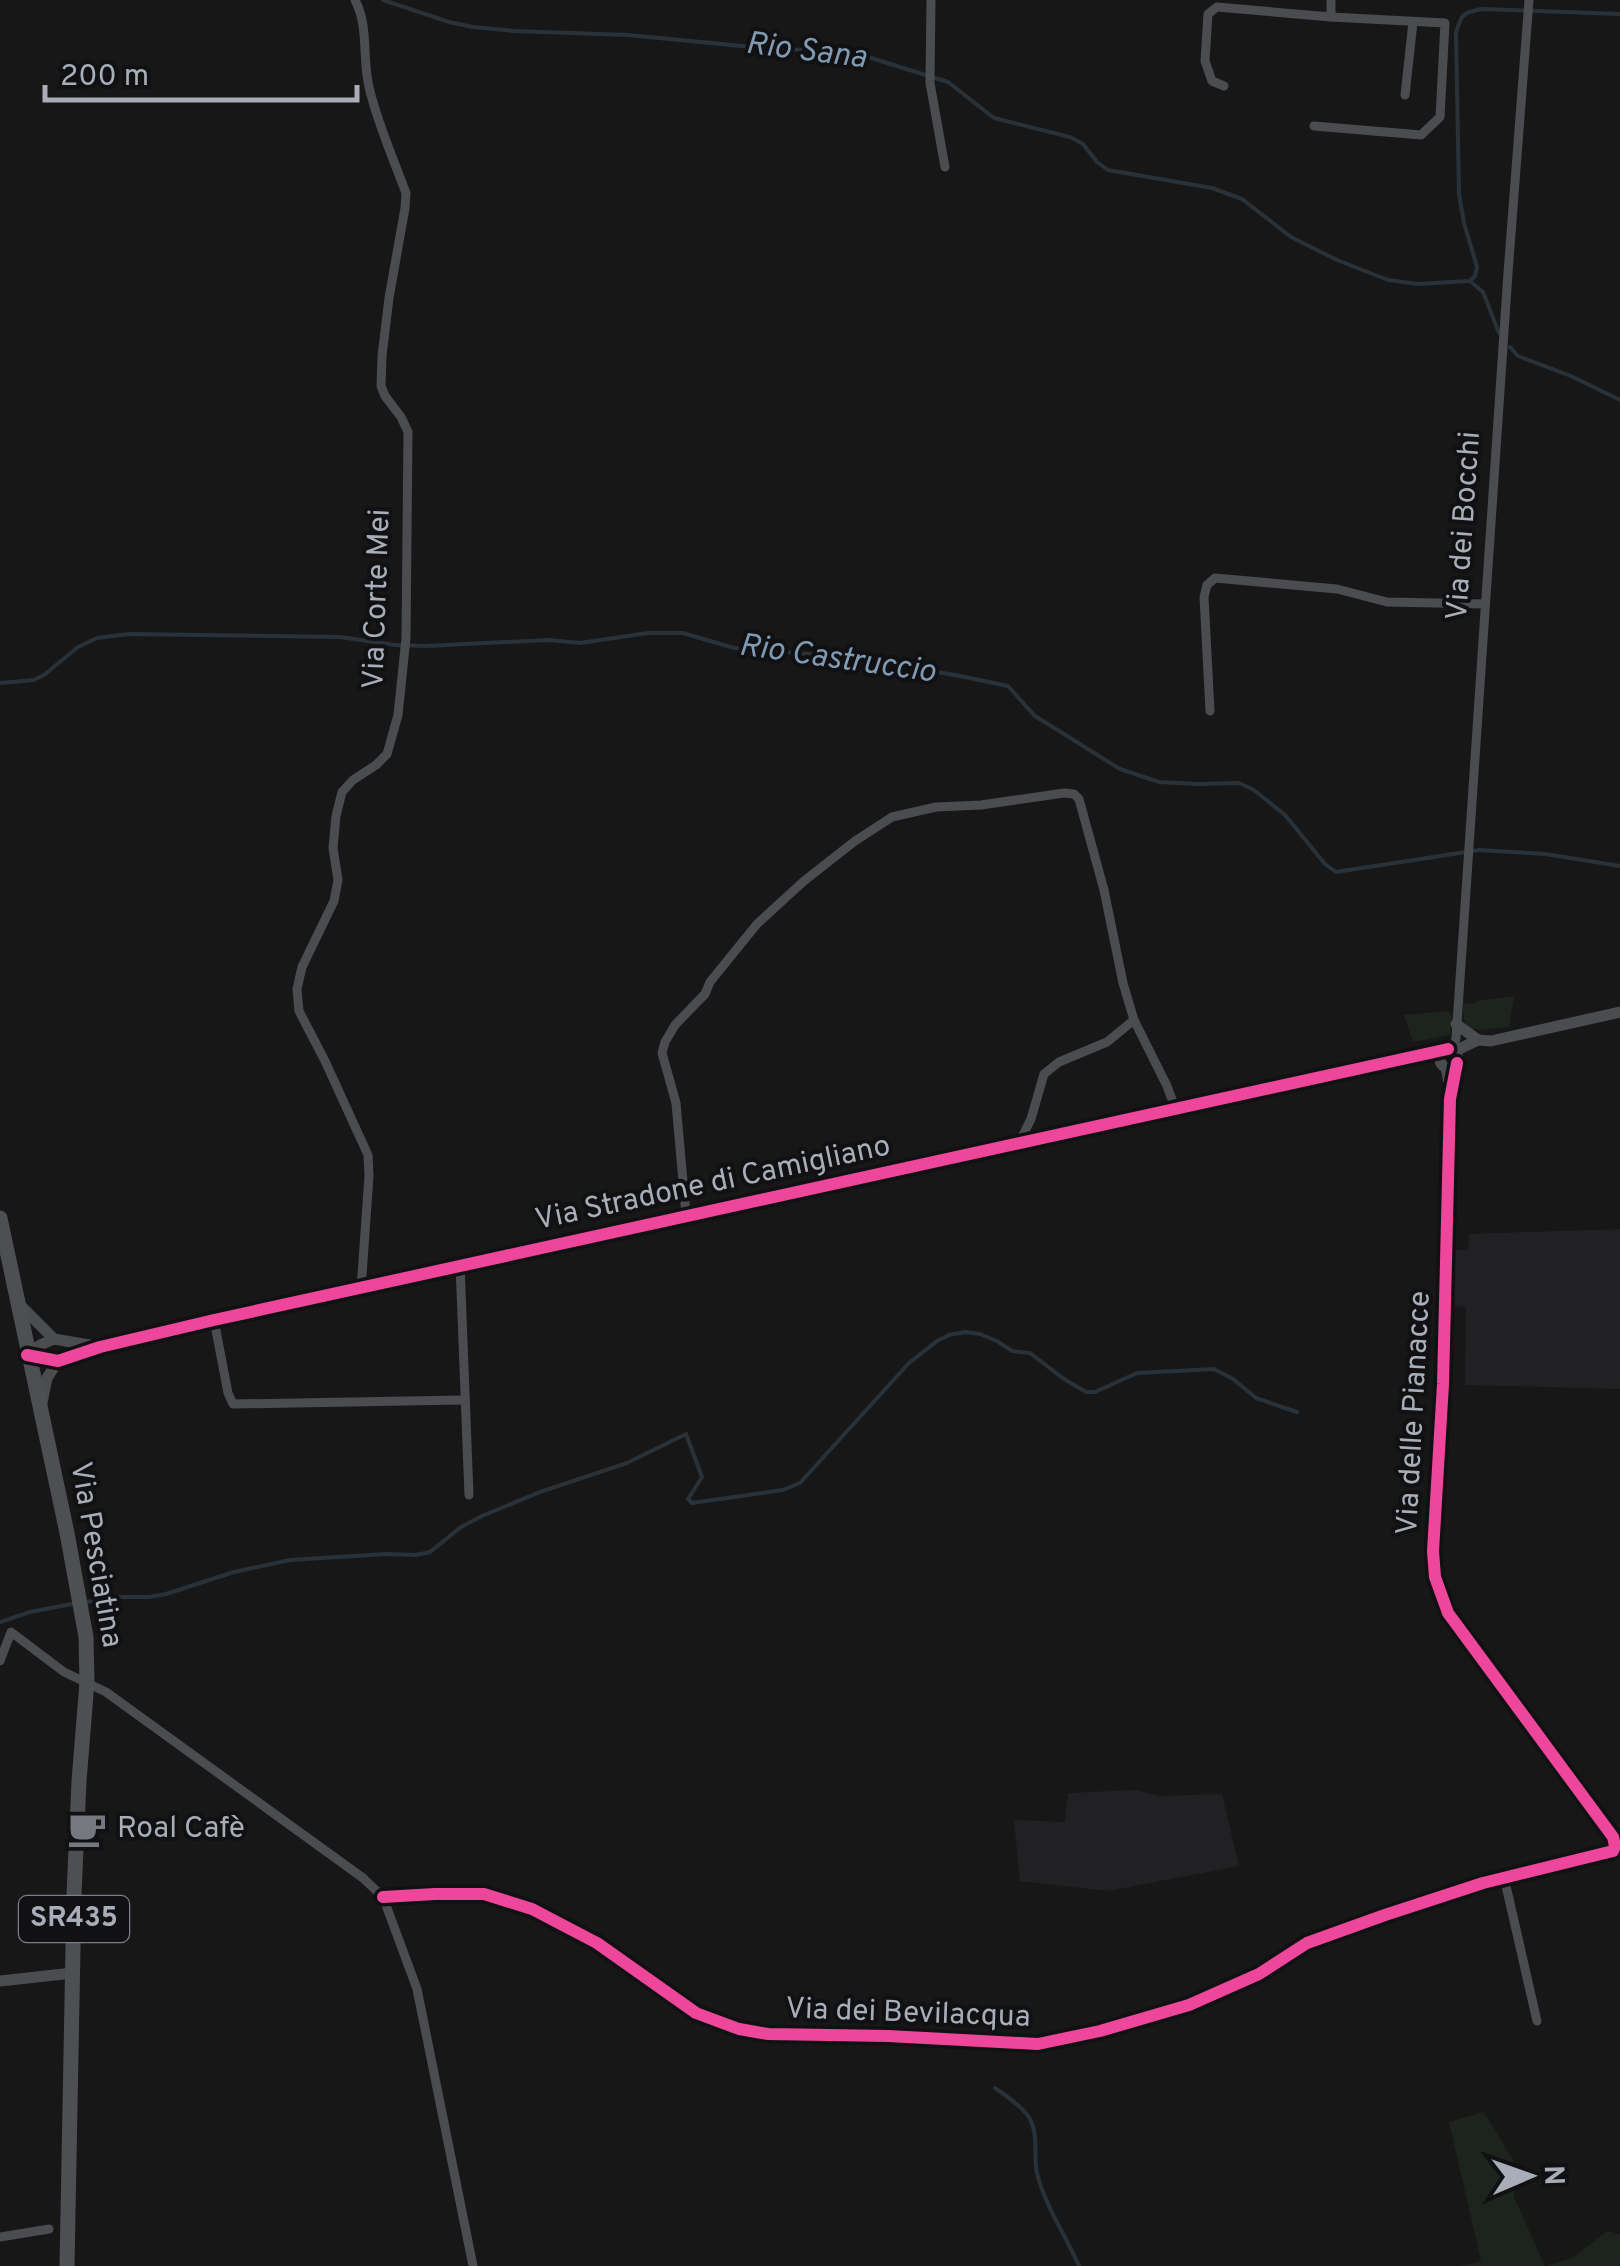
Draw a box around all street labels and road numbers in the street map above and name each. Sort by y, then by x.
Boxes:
street label: Via dei Bocchi [1440,430,1490,622]
street label: Via Corte Mei [356,508,400,690]
street label: Via Stradone di Camigliano [532,1128,894,1240]
street label: Via delle Pianacce [1390,1290,1440,1536]
street label: Via Pesciatina [60,1459,130,1651]
road number: SR435 [19,1896,129,1942]
street label: Via dei Bevilacqua [785,1991,1031,2037]

